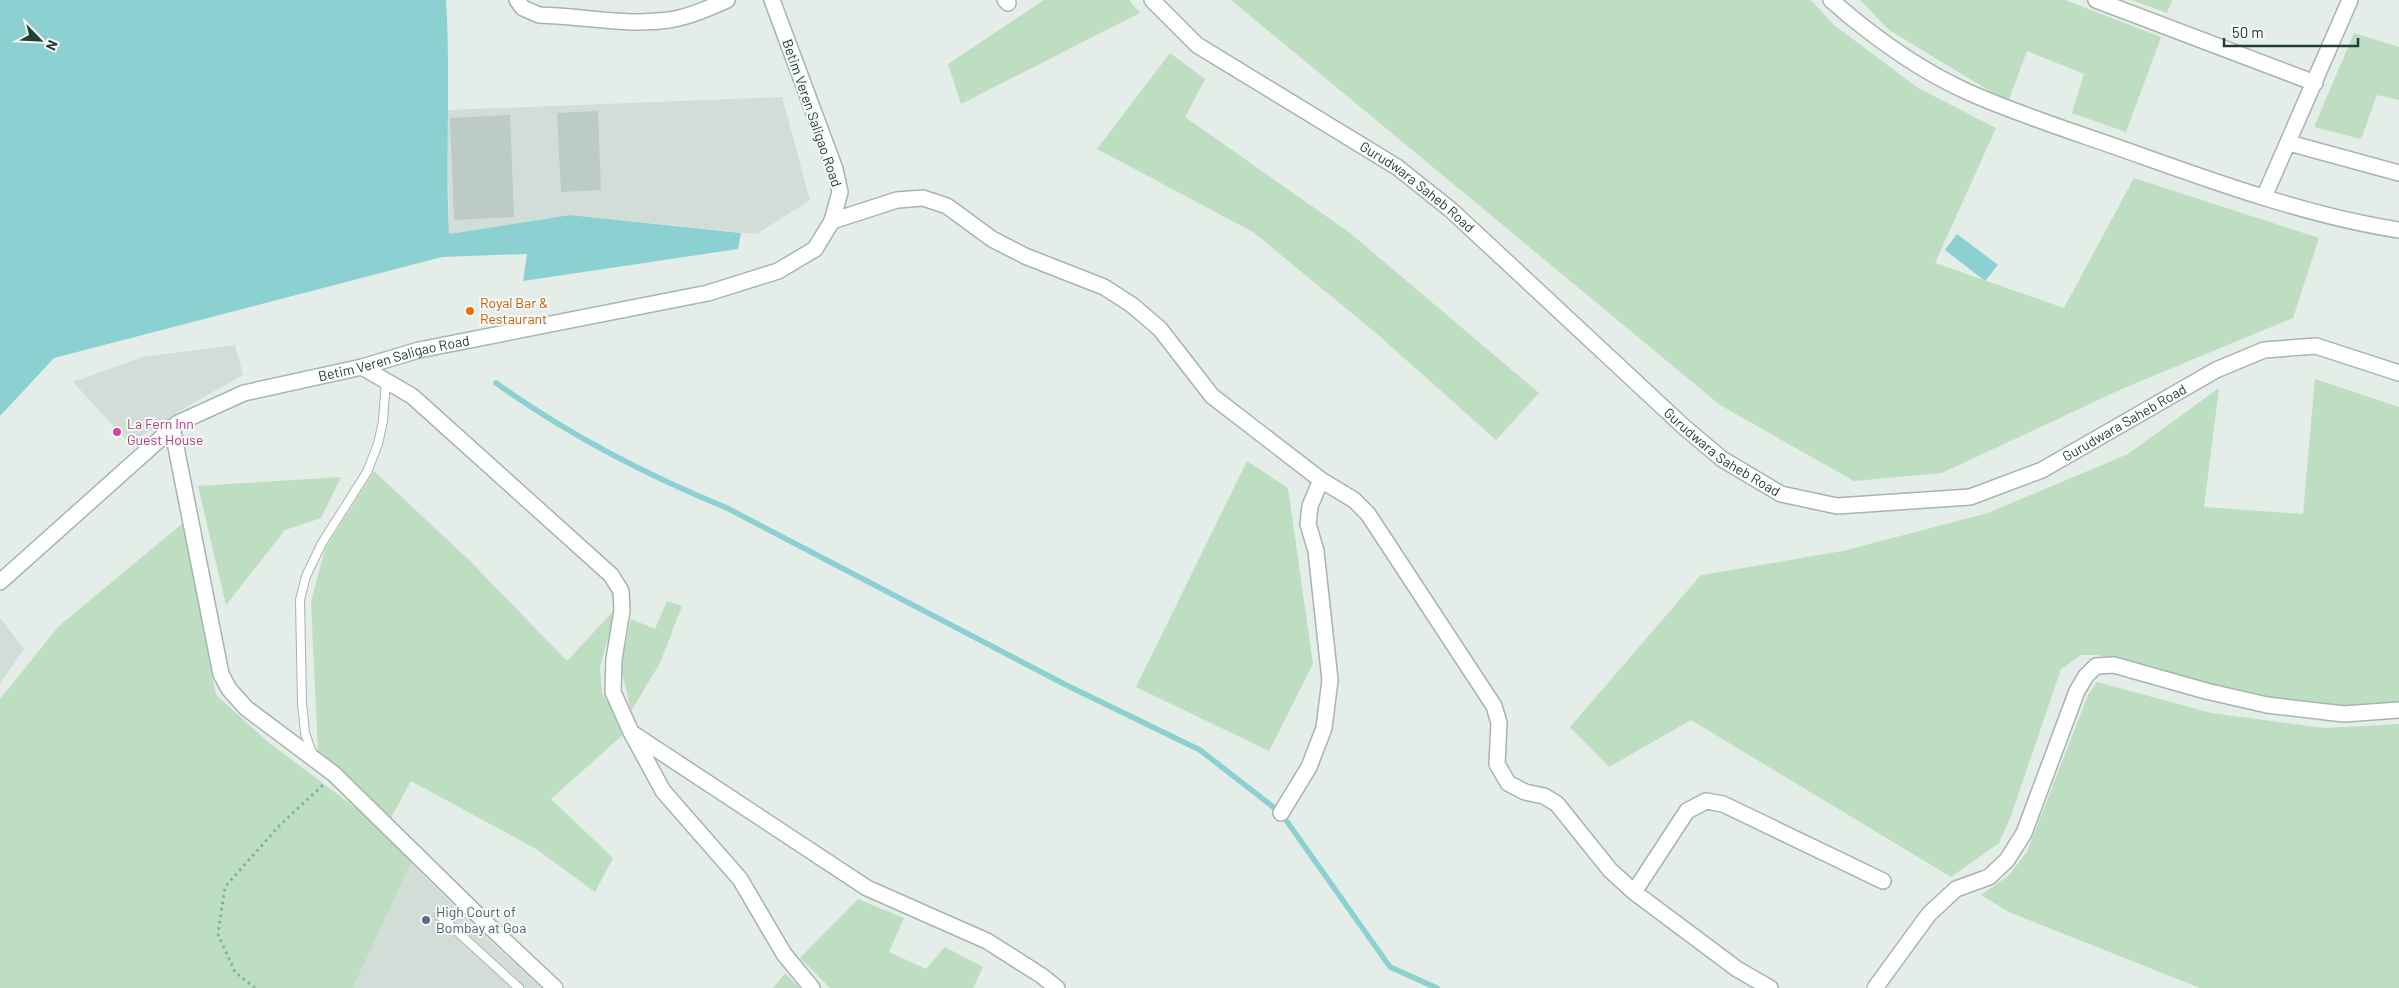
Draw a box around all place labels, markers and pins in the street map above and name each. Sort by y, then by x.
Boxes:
place label: Royal Bar & Restaurant [480,294,548,327]
marker: Royal Bar & Restaurant [464,305,476,317]
place label: La Fern Inn Guest House [127,415,204,448]
marker: La Fern Inn Guest House [111,426,123,438]
place label: High Court of Bombay at Goa [436,903,526,936]
marker: High Court of Bombay at Goa [420,914,432,926]

